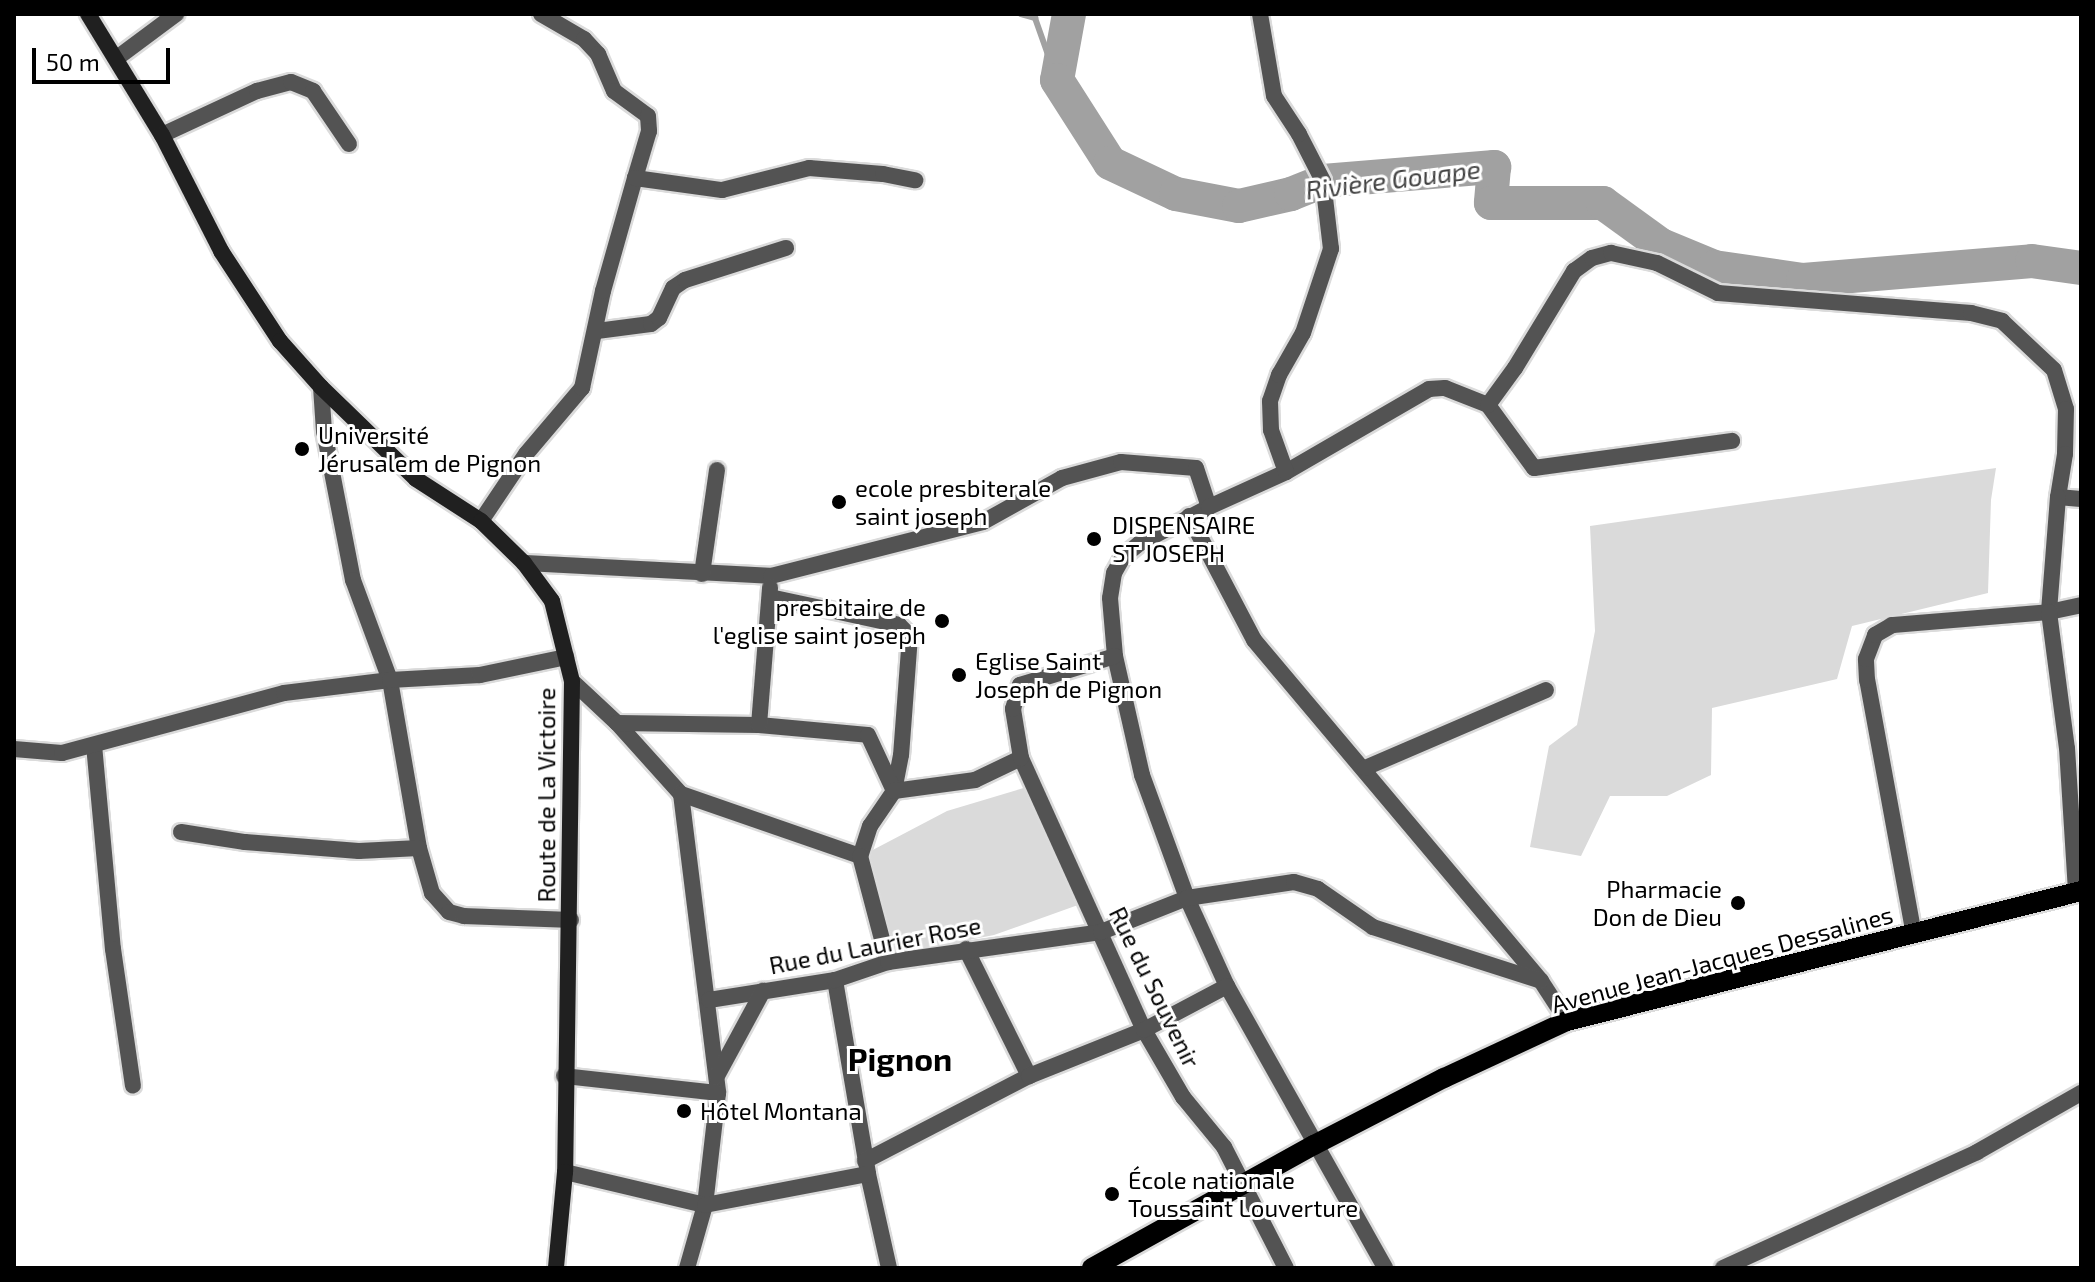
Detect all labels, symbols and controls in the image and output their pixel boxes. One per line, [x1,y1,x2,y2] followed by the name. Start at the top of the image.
[36,32,174,82] scale bar
[46,47,100,76] text: 50 m
[1304,153,1482,205] water label: Rivière Gouape
[318,421,541,477] place label: Université Jérusalem de Pignon
[293,440,311,458] marker: Université Jérusalem de Pignon
[855,474,1051,530] place label: ecole presbiterale saint joseph
[830,493,848,511] marker: ecole presbiterale saint joseph
[1112,511,1255,567] place label: DISPENSAIRE ST JOSEPH
[1083,528,1105,550] marker: DISPENSAIRE ST JOSEPH
[713,593,926,649] place label: presbitaire de l'eglise saint joseph
[933,612,951,630] marker: presbitaire de l'eglise saint joseph
[975,647,1162,703] place label: Eglise Saint Joseph de Pignon
[950,666,968,684] marker: Eglise Saint Joseph de Pignon
[532,687,560,903] street label: Route de La Victoire
[1593,875,1722,931] place label: Pharmacie Don de Dieu
[1729,894,1747,912] marker: Pharmacie Don de Dieu
[1548,899,1896,1019] street label: Avenue Jean-Jacques Dessalines
[1104,902,1206,1072] street label: Rue du Souvenir
[766,910,984,980] street label: Rue du Laurier Rose
[848,1039,952,1077] district label: Pignon
[700,1097,862,1125] place label: Hôtel Montana
[675,1102,693,1120] marker: Hôtel Montana
[1128,1166,1358,1222] place label: École nationale Toussaint Louverture
[1103,1185,1121,1203] marker: École nationale Toussaint Louverture

